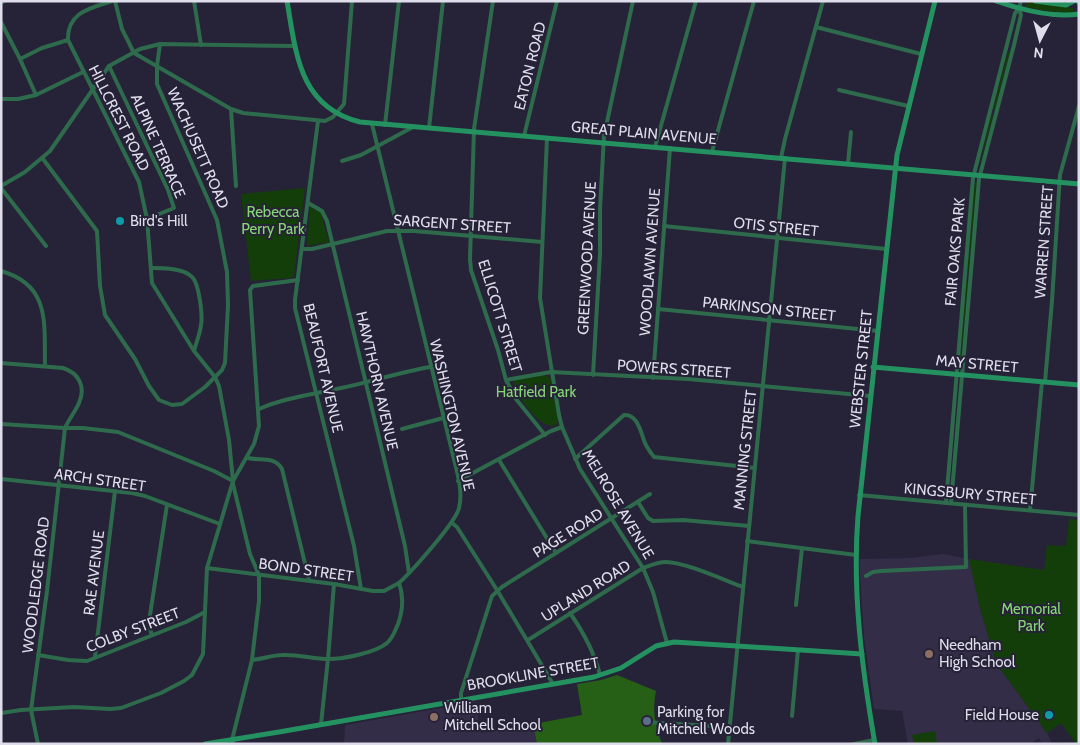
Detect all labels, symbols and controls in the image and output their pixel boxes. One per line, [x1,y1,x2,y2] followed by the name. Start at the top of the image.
[1015,15,1065,65] north arrow
[510,20,550,112] street label: EATON ROAD
[1033,43,1045,62] text: N
[85,62,153,174] street label: HILLCREST ROAD
[163,85,233,211] street label: WACHUSETT ROAD
[127,91,189,201] street label: ALPINE TERRACE
[570,118,718,148] street label: GREAT PLAIN AVENUE
[574,181,600,335] street label: GREENWOOD AVENUE
[1031,185,1057,299] street label: WARREN STREET
[636,187,664,337] street label: WOODLAWN AVENUE
[941,197,969,307] street label: FAIR OAKS PARK
[241,203,305,238] park label: Rebecca Perry Park
[393,211,511,237] street label: SARGENT STREET
[130,212,188,230] place label: Bird's Hill
[733,214,819,240] street label: OTIS STREET
[114,215,126,227] marker: Bird's Hill
[474,257,526,375] street label: ELLICOTT STREET
[702,293,836,325] street label: PARKINSON STREET
[299,302,347,434] street label: BEAUFORT AVENUE
[846,309,876,429] street label: WEBSTER STREET
[352,310,402,452] street label: HAWTHORN AVENUE
[426,337,478,493] street label: WASHINGTON AVENUE
[935,351,1019,377] street label: MAY STREET
[616,356,732,382] street label: POWERS STREET
[496,383,577,401] park label: Hatfield Park
[730,389,760,511] street label: MANNING STREET
[578,446,658,562] street label: MELROSE AVENUE
[53,465,147,495] street label: ARCH STREET
[903,479,1037,509] street label: KINGSBURY STREET
[530,504,607,562] street label: PAGE ROAD
[19,516,53,654] street label: WOODLEDGE ROAD
[80,529,108,617] street label: RAE AVENUE
[257,554,355,586] street label: BOND STREET
[538,556,634,626] street label: UPLAND ROAD
[1001,600,1061,635] park label: Memorial Park
[84,604,182,656] street label: COLBY STREET
[939,636,1016,671] place label: Needham High School
[923,648,935,660] marker: Needham High School
[466,654,600,694] street label: BROOKLINE STREET
[444,699,541,734] place label: William Mitchell School
[657,703,755,738] place label: Parking for Mitchell Woods
[965,706,1039,724] place label: Field House
[1043,709,1055,721] marker: Field House
[428,711,440,723] marker: William Mitchell School
[641,715,653,727] marker: Parking for Mitchell Woods

